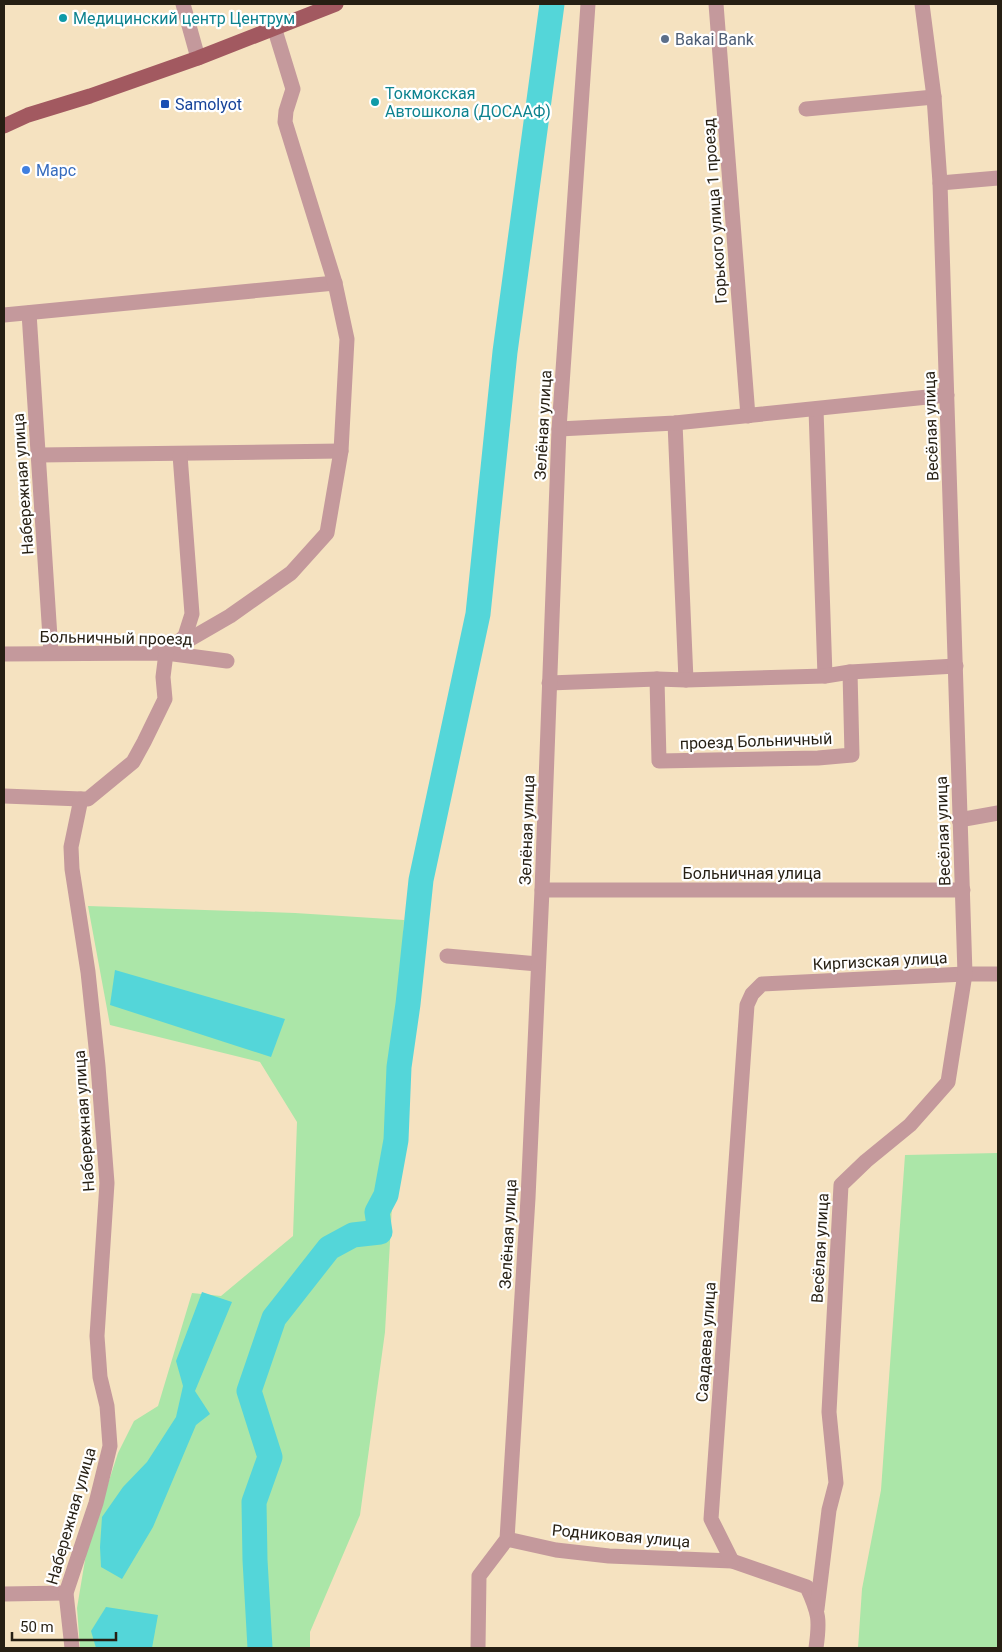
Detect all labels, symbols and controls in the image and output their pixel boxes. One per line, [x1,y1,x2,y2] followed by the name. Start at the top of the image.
[73,9,295,28] place label: Медицинский центр Центрум
[57,12,69,24] marker: Медицинский центр Центрум
[675,30,755,49] place label: Bakai Bank
[659,33,671,45] marker: Bakai Bank
[385,84,551,121] place label: Токмокская Автошкола (ДОСААФ)
[175,95,242,114] place label: Samolyot
[369,96,381,108] marker: Токмокская Автошкола (ДОСААФ)
[159,98,171,110] marker: Samolyot
[699,117,731,304] street label: Горького улица 1 проезд
[36,161,76,180] place label: Марс
[20,164,32,176] marker: Марс
[531,369,555,481] street label: Зелёная улица
[920,371,942,481] street label: Весёлая улица
[9,413,37,555] street label: Набережная улица
[40,627,193,649] street label: Больничный проезд
[679,729,833,753] street label: проезд Больничный
[516,775,538,885] street label: Зелёная улица
[932,776,954,886] street label: Весёлая улица
[683,864,821,883] street label: Больничная улица
[812,948,948,974] street label: Киргизская улица
[70,1050,98,1192] street label: Набережная улица
[496,1178,520,1290] street label: Зелёная улица
[808,1193,832,1303] street label: Весёлая улица
[692,1281,720,1403] street label: Саадаева улица
[42,1445,100,1587] street label: Набережная улица
[551,1520,691,1552] street label: Родниковая улица
[12,1610,116,1642] scale bar
[20,1618,54,1636] text: 50 m

